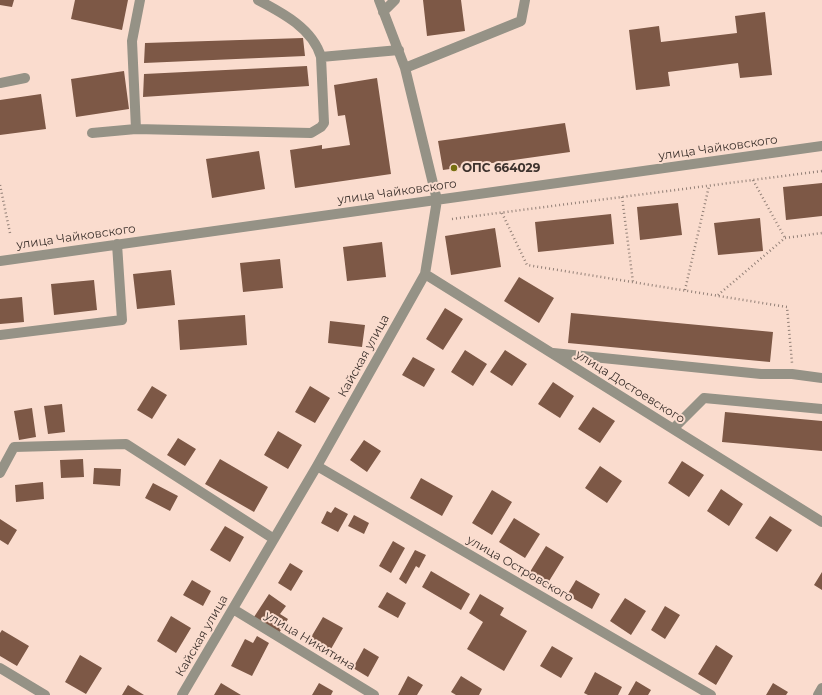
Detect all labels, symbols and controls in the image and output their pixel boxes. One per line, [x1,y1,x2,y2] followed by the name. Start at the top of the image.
[657,132,779,164] street label: улица Чайковского
[462,161,540,175] place label: ОПС 664029
[449,163,459,173] marker: ОПС 664029
[336,176,458,208] street label: улица Чайковского
[15,221,137,253] street label: улица Чайковского
[335,312,393,400] street label: Кайская улица
[573,347,687,427] street label: улица Достоевского
[464,533,576,605] street label: улица Островского
[173,593,231,679] street label: Кайская улица
[262,608,358,674] street label: улица Никитина

